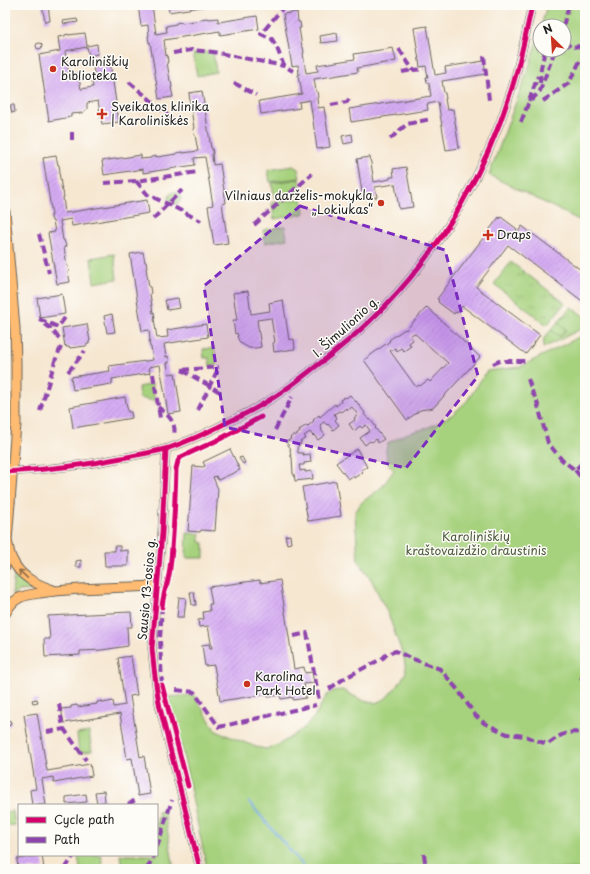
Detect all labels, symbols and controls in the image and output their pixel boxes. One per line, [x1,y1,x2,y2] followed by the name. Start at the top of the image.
[532,18,572,58] north arrow
[540,19,555,38] text: N
[61,52,129,84] place label: Karoliniškių biblioteka
[48,64,58,74] marker: Karoliniškių biblioteka
[111,97,210,129] place label: Sveikatos klinika | Karoliniškės
[96,108,108,120] marker: Sveikatos klinika | Karoliniškės
[225,186,374,218] place label: Vilniaus darželis-mokykla „Lokiukas“
[376,198,386,208] marker: Vilniaus darželis-mokykla „Lokiukas“
[497,225,532,243] place label: Draps
[482,229,494,241] marker: Draps
[308,292,382,361] street label: I. Šimulionio g.
[405,527,547,559] park label: Karoliniškių kraštovaizdžio draustinis
[133,537,159,641] street label: Sausio 13-osios g.
[18,570,28,579] one-way arrow
[255,667,315,699] place label: Karolina Park Hotel
[242,679,252,689] marker: Karolina Park Hotel
[18,804,158,856] legend
[54,810,115,828] text: Cycle path
[54,830,80,848] text: Path

